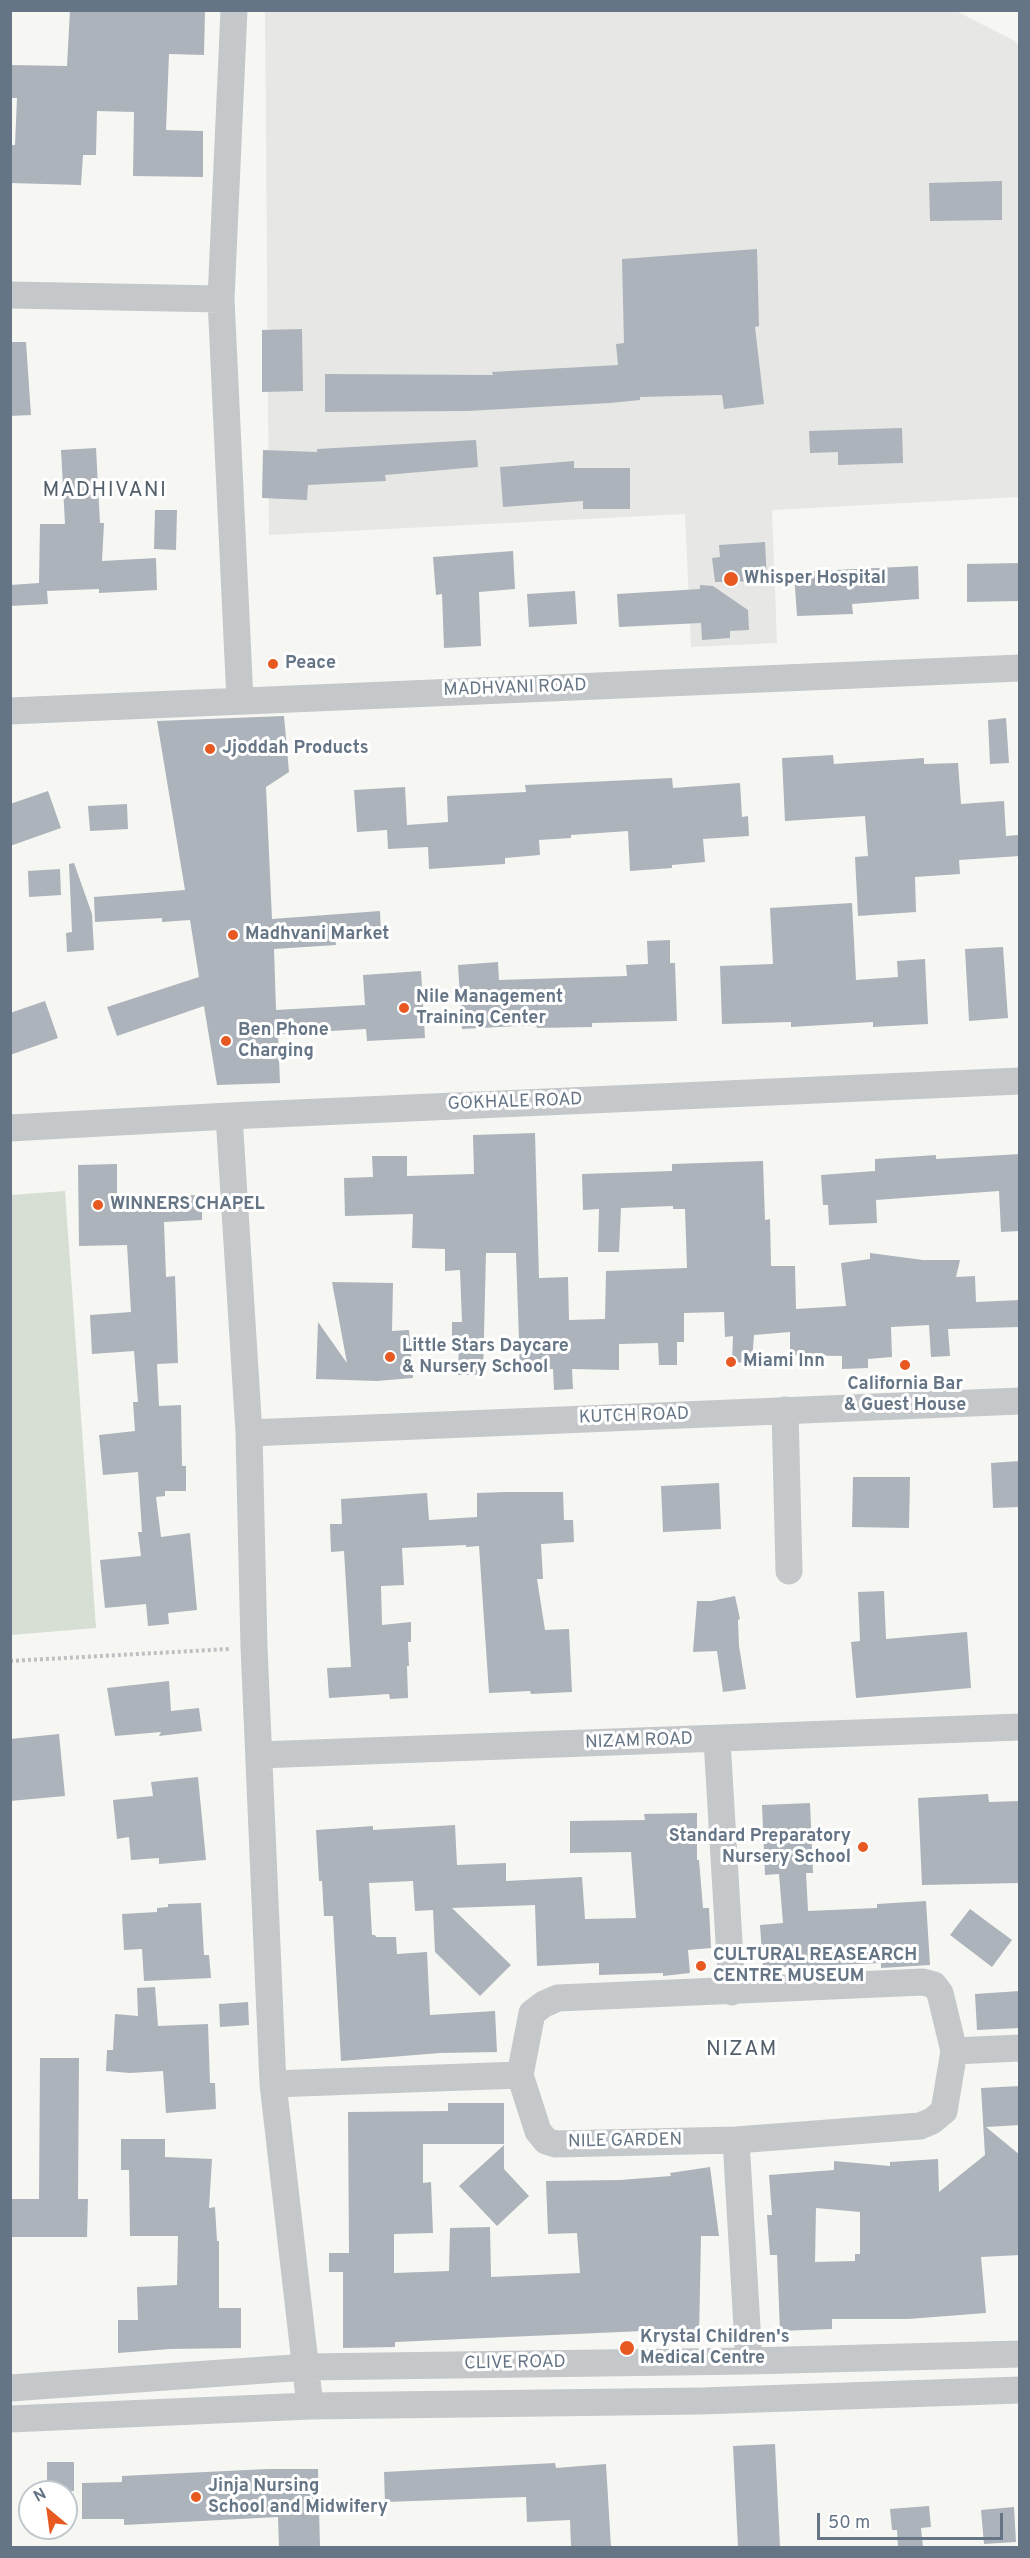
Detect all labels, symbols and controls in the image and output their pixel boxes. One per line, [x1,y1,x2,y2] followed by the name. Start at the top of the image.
[43,479,167,505] district label: MADHIVANI
[744,568,886,590] place label: Whisper Hospital
[722,570,740,588] marker: Whisper Hospital
[285,653,336,675] place label: Peace
[266,657,280,671] marker: Peace
[443,676,587,702] street label: MADHVANI ROAD
[222,738,369,760] place label: Jjoddah Products
[203,742,217,756] marker: Jjoddah Products
[245,924,389,946] place label: Madhvani Market
[226,928,240,942] marker: Madhvani Market
[416,987,563,1030] place label: Nile Management Training Center
[397,1001,411,1015] marker: Nile Management Training Center
[238,1020,329,1062] place label: Ben Phone Charging
[219,1034,233,1048] marker: Ben Phone Charging
[447,1090,583,1116] street label: GOKHALE ROAD
[110,1194,265,1216] place label: WINNERS CHAPEL
[91,1198,105,1212] marker: WINNERS CHAPEL
[402,1336,569,1378] place label: Little Stars Daycare & Nursery School
[383,1350,397,1364] marker: Little Stars Daycare & Nursery School
[743,1351,825,1373] place label: Miami Inn
[724,1355,738,1369] marker: Miami Inn
[898,1358,912,1372] marker: California Bar & Guest House
[844,1374,966,1416] place label: California Bar & Guest House
[578,1404,690,1430] street label: KUTCH ROAD
[585,1729,693,1755] street label: NIZAM ROAD
[669,1826,851,1868] place label: Standard Preparatory Nursery School
[856,1840,870,1854] marker: Standard Preparatory Nursery School
[713,1945,917,1988] place label: CULTURAL REASEARCH CENTRE MUSEUM
[694,1959,708,1973] marker: CULTURAL REASEARCH CENTRE MUSEUM
[706,2038,778,2064] district label: NIZAM
[568,2130,682,2154] street label: NILE GARDEN
[640,2327,790,2370] place label: Krystal Children's Medical Centre
[618,2339,636,2357] marker: Krystal Children's Medical Centre
[464,2352,566,2376] street label: CLIVE ROAD
[208,2476,388,2518] place label: Jinja Nursing School and Midwifery
[18,2480,78,2540] north arrow
[30,2484,50,2508] text: N
[189,2490,203,2504] marker: Jinja Nursing School and Midwifery
[820,2501,1006,2539] scale bar
[828,2512,870,2535] text: 50 m

